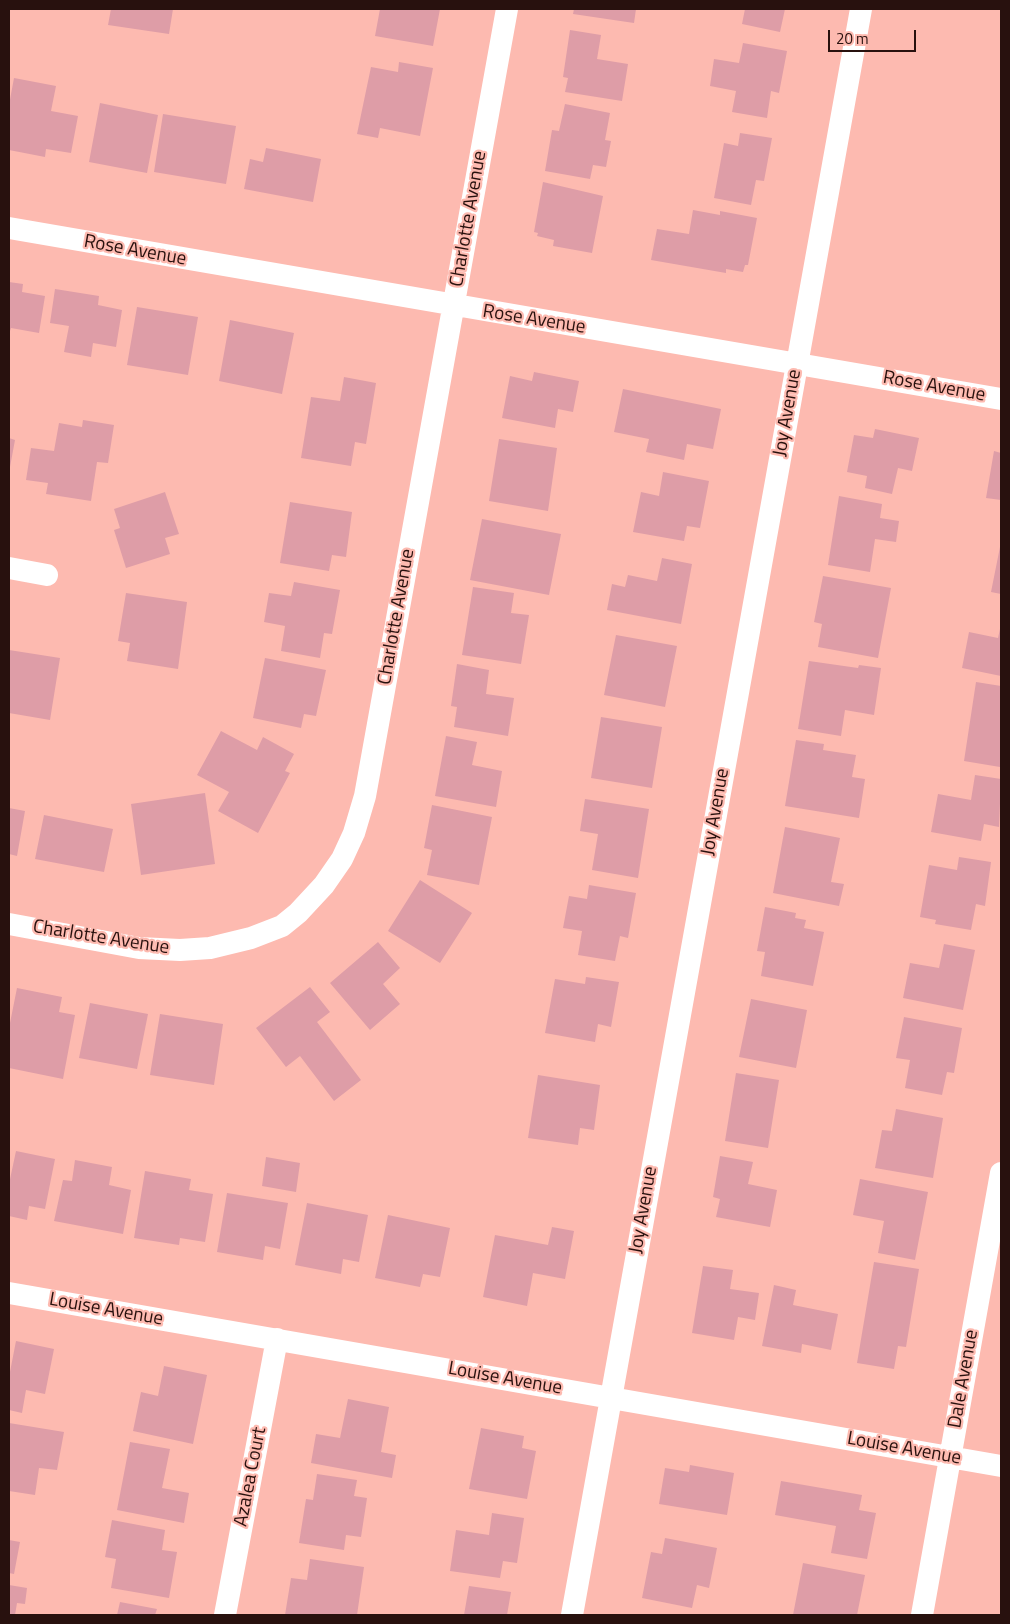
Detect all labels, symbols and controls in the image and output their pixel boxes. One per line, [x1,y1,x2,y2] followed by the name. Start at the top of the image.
[830,20,918,52] scale bar
[836,27,869,50] text: 20 m
[446,149,492,289] street label: Charlotte Avenue
[82,231,188,271] street label: Rose Avenue
[481,301,587,339] street label: Rose Avenue
[881,367,987,407] street label: Rose Avenue
[769,368,807,458] street label: Joy Avenue
[374,547,420,687] street label: Charlotte Avenue
[697,767,735,857] street label: Joy Avenue
[31,916,171,960] street label: Charlotte Avenue
[625,1165,663,1255] street label: Joy Avenue
[47,1289,165,1331] street label: Louise Avenue
[944,1328,984,1430] street label: Dale Avenue
[446,1358,564,1400] street label: Louise Avenue
[230,1425,272,1529] street label: Azalea Court
[845,1428,963,1470] street label: Louise Avenue

